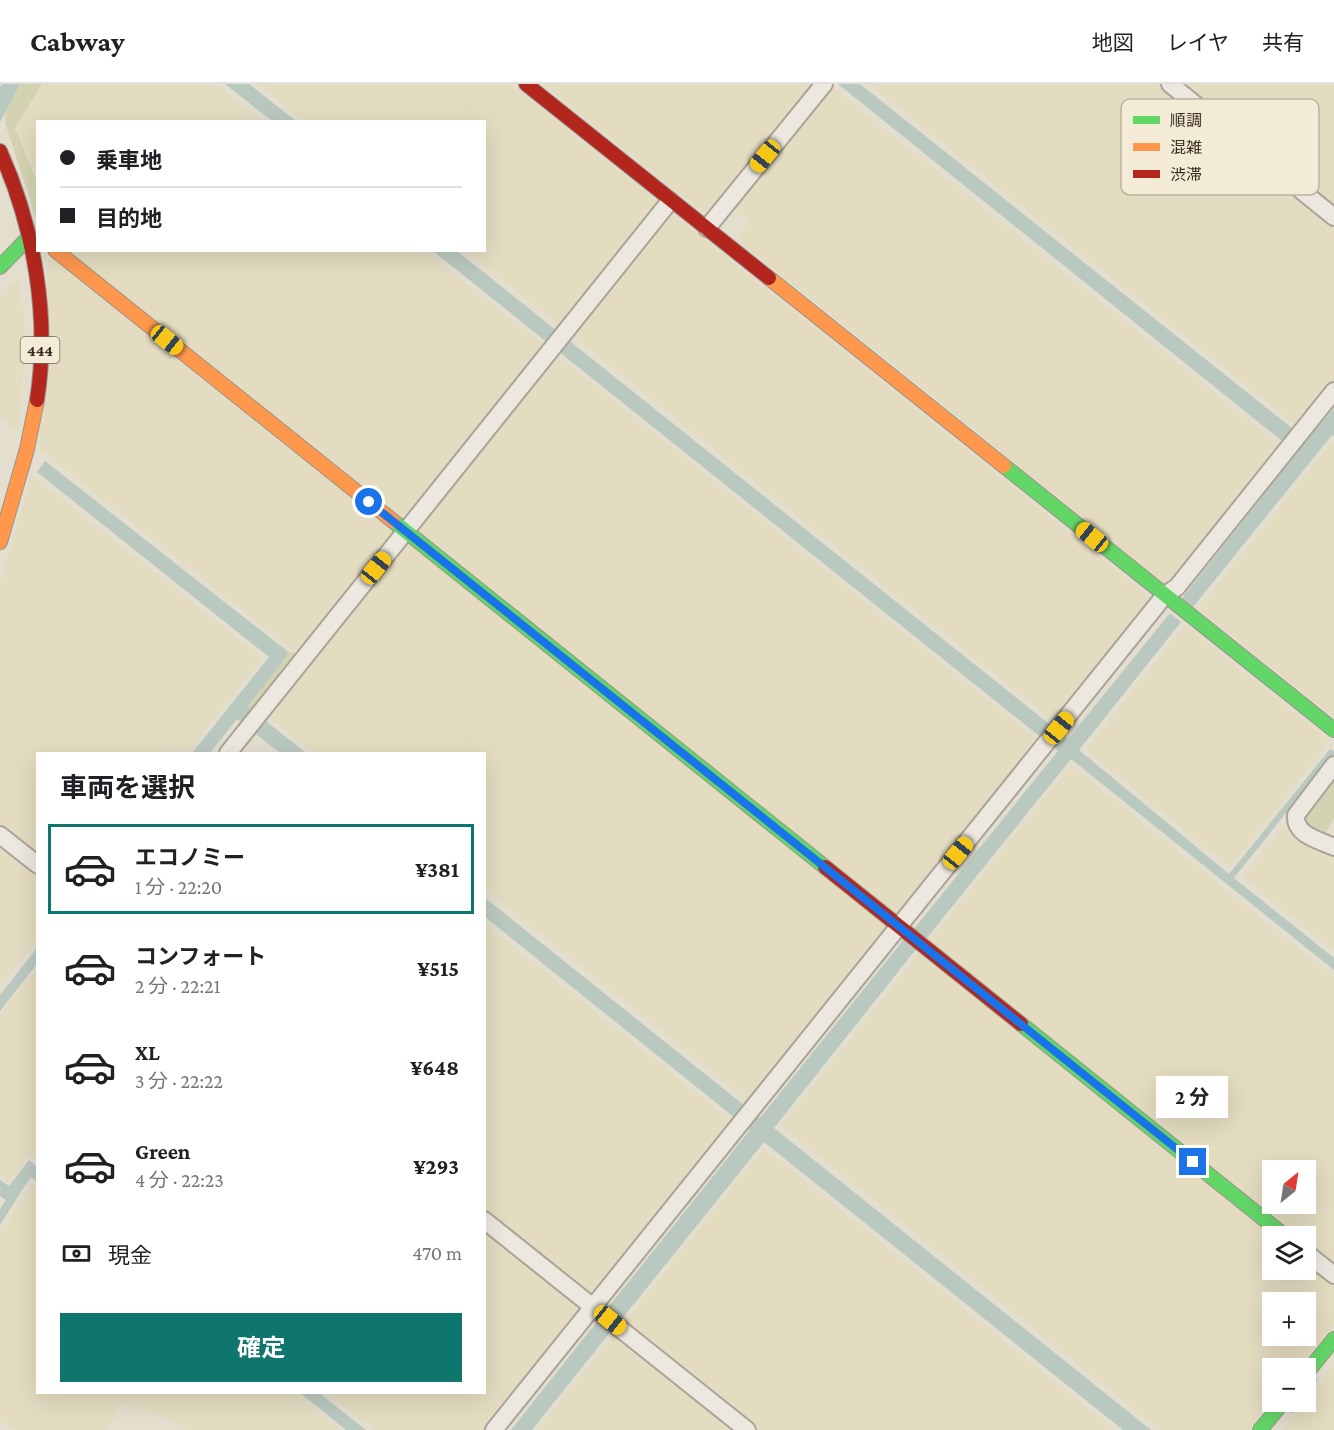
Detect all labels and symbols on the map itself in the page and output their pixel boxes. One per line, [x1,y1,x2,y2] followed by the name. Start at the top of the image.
[1121,99,1319,195] legend
[1170,112,1202,129] text: 順調
[747,136,783,176] car
[1170,139,1202,156] text: 混雑
[1170,166,1202,183] text: 渋滞
[147,322,187,358] car
[20,337,60,363] road number: 444
[355,488,382,515] route start
[1072,519,1112,555] car
[358,548,394,588] car
[1041,708,1077,748] car
[940,833,976,873] car
[1157,1075,1229,1117] callout: 2 分
[1179,1148,1206,1175] route end
[1262,1160,1316,1214] north arrow
[590,1302,630,1338] car

